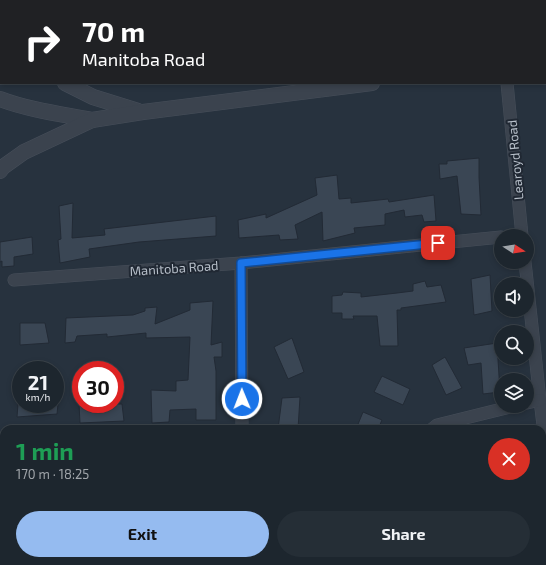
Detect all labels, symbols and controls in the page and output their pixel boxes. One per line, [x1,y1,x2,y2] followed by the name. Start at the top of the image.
[82,14,145,48] text: 70 m
[16,16,68,68] icon: right
[82,48,205,70] text: Manitoba Road
[504,119,526,201] street label: Learoyd Road
[421,226,455,260] pin
[494,229,534,269] north arrow
[494,229,534,413] map controls
[427,232,449,254] icon: arrive
[129,257,219,279] street label: Manitoba Road
[494,277,534,317] button: sound
[494,325,534,365] button: search
[72,361,124,413] speed limit sign: 30
[28,370,48,394] text: 21
[494,373,534,413] button: layers
[221,378,263,420] position arrow
[26,391,50,403] text: km/h
[16,436,74,465] text: 1 min
[488,438,530,480] button: close
[16,466,89,482] text: 170 m · 18:25
[16,511,269,557] button: Exit
[277,511,530,557] button: Share

